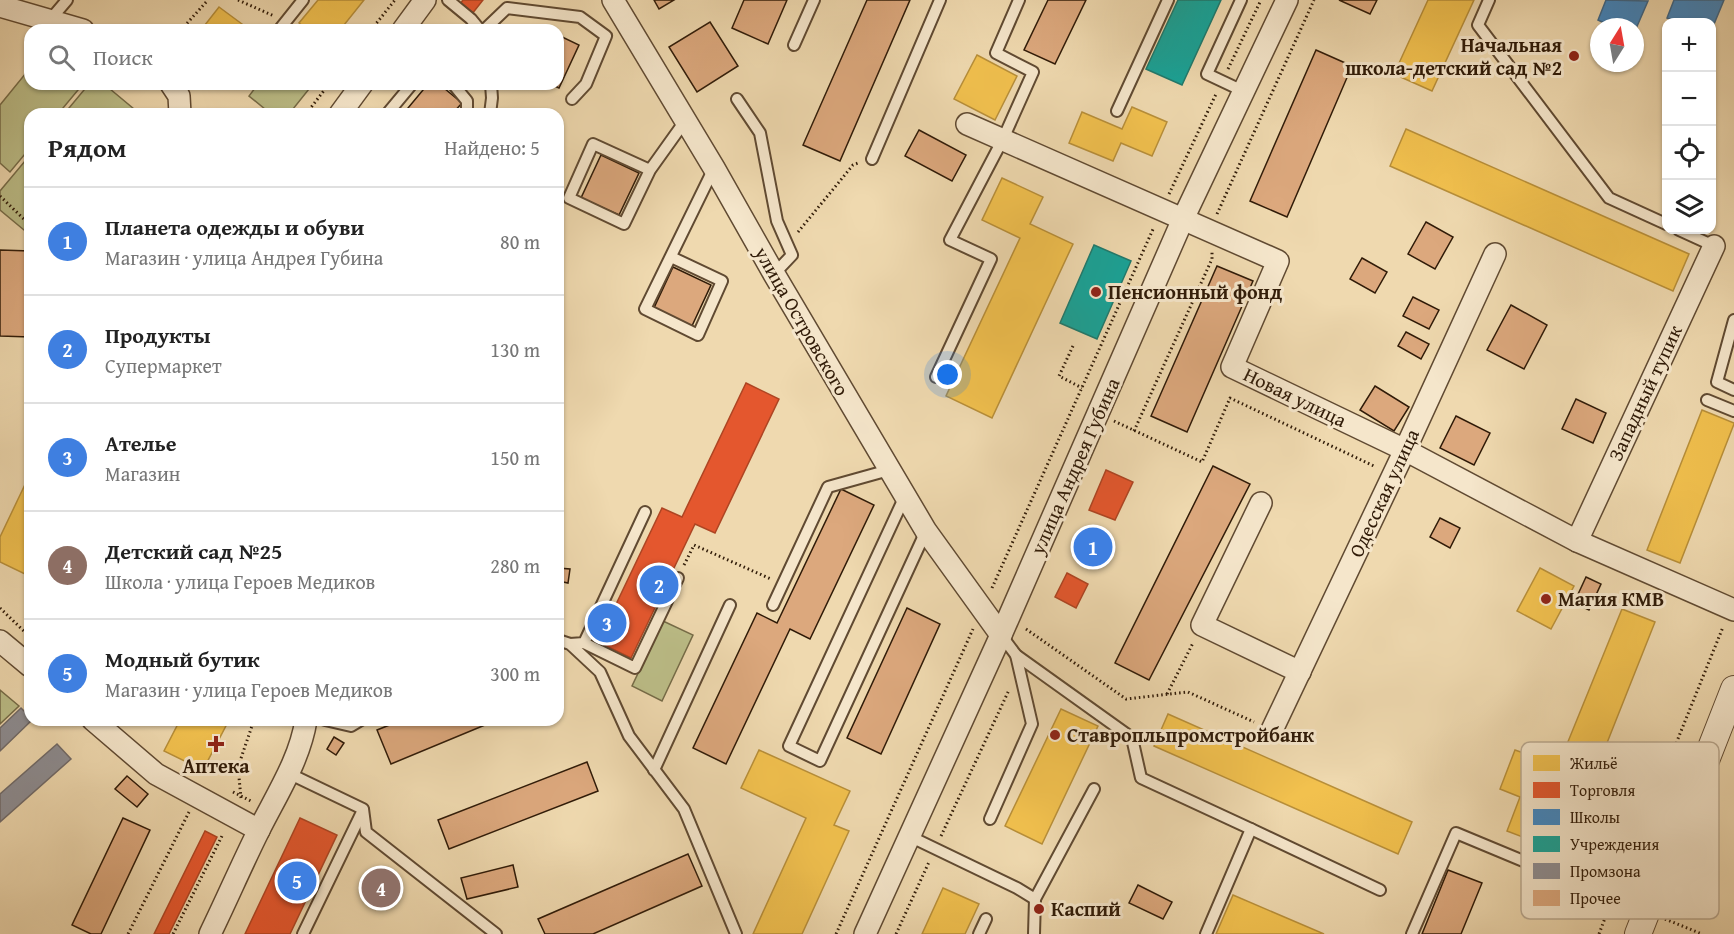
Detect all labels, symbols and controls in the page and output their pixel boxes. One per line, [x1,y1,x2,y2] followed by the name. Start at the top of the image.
[1590,18,1644,72] north arrow
[1662,18,1716,234] map controls
[1662,18,1716,72] button: +
[24,24,564,90] search box
[1345,30,1562,82] place label: Начальная школа-детский сад №2
[45,41,78,74] icon: search
[93,41,153,73] text: Поиск
[1567,49,1581,63] marker: Начальная школа-детский сад №2
[1662,72,1716,126] button: −
[1662,126,1716,180] button: locate
[48,128,126,167] text: Рядом
[444,133,540,162] text: Найдено: 5
[1662,180,1716,234] button: layers
[105,211,364,243] text: Планета одежды и обуви
[62,227,73,256] text: 1
[500,227,540,256] text: 80 m
[747,240,857,401] street label: улица Островского
[105,243,383,272] text: Магазин · улица Андрея Губина
[1108,277,1282,306] place label: Пенсионный фонд
[1089,285,1103,299] marker: Пенсионный фонд
[105,319,211,351] text: Продукты
[1600,320,1689,466] street label: Западный тупик
[62,335,73,364] text: 2
[490,335,540,364] text: 130 m
[105,351,222,380] text: Супермаркет
[1239,359,1352,434] street label: Новая улица
[933,360,962,389] your location
[1022,372,1127,560] street label: улица Андрея Губина
[1341,423,1426,562] street label: Одесская улица
[105,427,177,459] text: Ателье
[62,443,73,472] text: 3
[490,443,540,472] text: 150 m
[105,459,180,488] text: Магазин
[1074,524,1112,570] pin: 1
[105,535,282,567] text: Детский сад №25
[62,551,73,580] text: 4
[490,551,540,580] text: 280 m
[640,562,678,608] pin: 2
[105,567,375,596] text: Школа · улица Героев Медиков
[1558,584,1664,613] place label: Магия КМВ
[1539,592,1553,606] marker: Магия КМВ
[588,600,626,646] pin: 3
[105,643,260,675] text: Модный бутик
[62,659,73,688] text: 5
[490,659,540,688] text: 300 m
[105,675,393,704] text: Магазин · улица Героев Медиков
[1067,720,1314,749] place label: Ставропльпромстройбанк
[1048,728,1062,742] marker: Ставропльпромстройбанк
[209,737,223,751] marker: Аптека
[1521,742,1719,919] legend
[183,751,250,780] place label: Аптека
[1569,751,1618,775] text: Жильё
[1570,778,1635,802] text: Торговля
[1570,805,1620,829] text: Школы
[1570,832,1659,856] text: Учреждения
[278,858,316,904] pin: 5
[1570,859,1641,883] text: Промзона
[362,866,400,910] pin: 4
[1570,886,1621,910] text: Прочее
[1051,894,1121,923] place label: Каспий
[1032,902,1046,916] marker: Каспий

